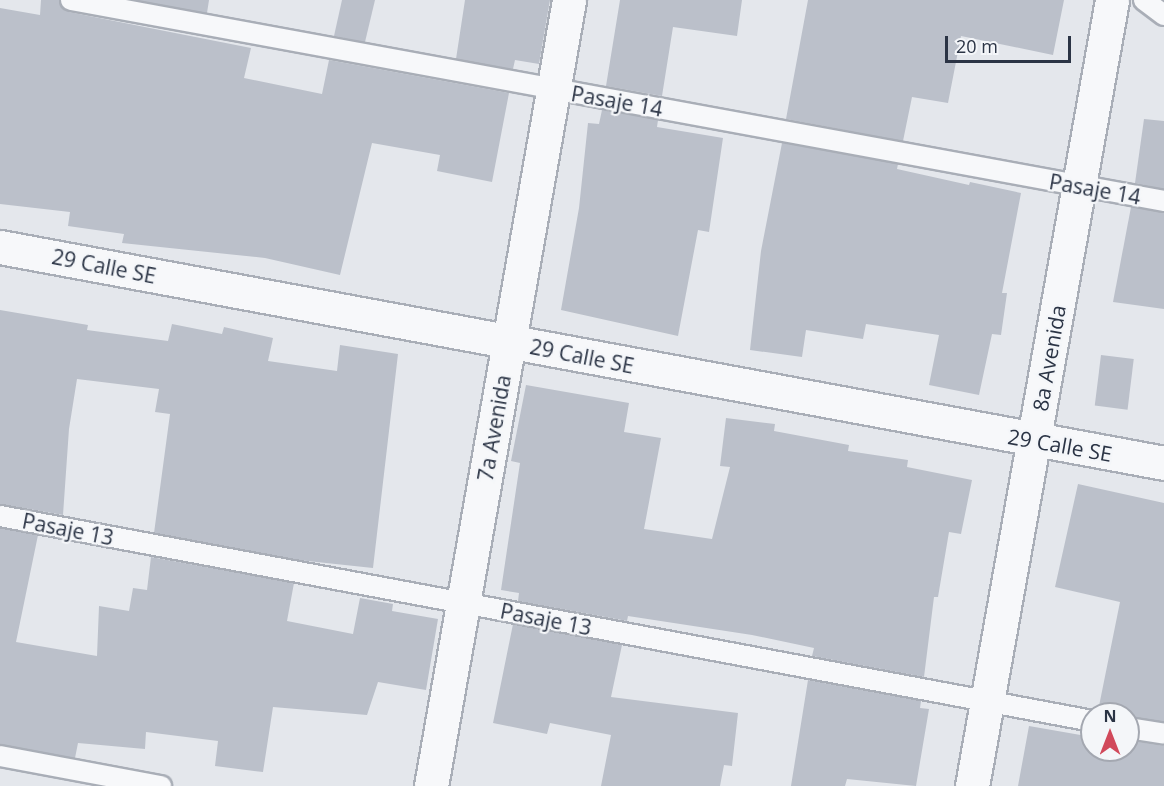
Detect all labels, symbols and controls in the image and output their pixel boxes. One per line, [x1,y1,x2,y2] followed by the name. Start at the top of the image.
[948,24,1074,62] scale bar
[956,34,998,58] text: 20 m
[569,81,665,121] street label: Pasaje 14
[1047,169,1143,209] street label: Pasaje 14
[50,244,158,288] street label: 29 Calle SE
[1027,303,1071,413] street label: 8a Avenida
[528,334,636,378] street label: 29 Calle SE
[472,373,516,483] street label: 7a Avenida
[1006,423,1114,467] street label: 29 Calle SE
[20,508,116,550] street label: Pasaje 13
[498,598,594,640] street label: Pasaje 13
[1080,702,1140,762] north arrow
[1103,705,1117,727] text: N

